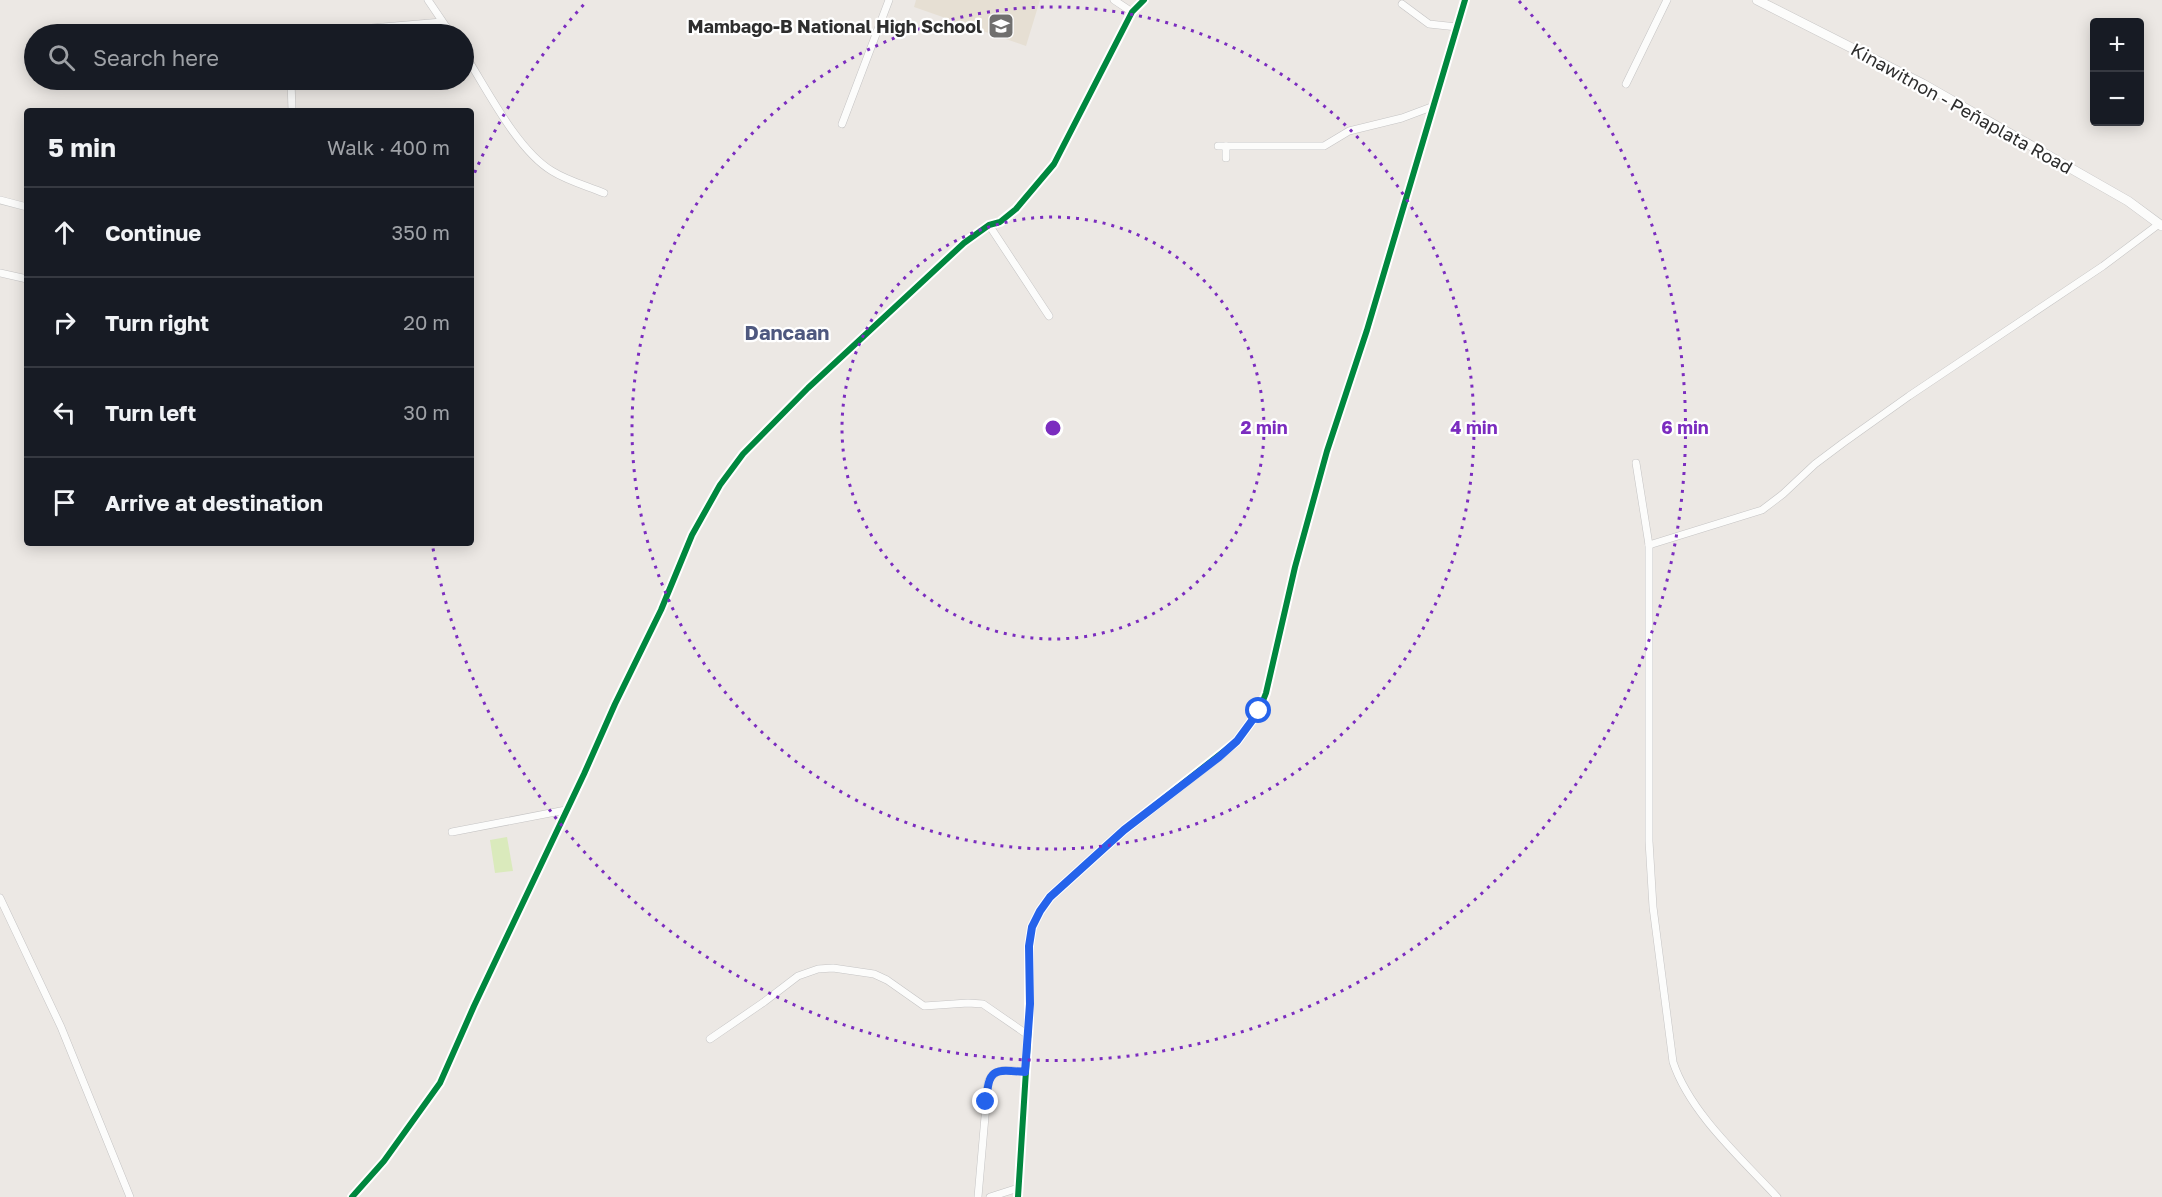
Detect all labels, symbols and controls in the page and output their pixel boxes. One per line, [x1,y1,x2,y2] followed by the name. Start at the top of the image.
[986,11,1016,41] school or university icon: Mambago-B National High School
[687,15,982,37] place label: Mambago-B National High School
[2090,18,2144,126] map controls
[2090,18,2144,72] button: +
[24,24,474,90] search box
[1847,38,2077,178] street label: Kinawitnon - Peñaplata Road
[45,41,78,74] icon: search
[93,44,219,71] text: Search here
[2090,72,2144,126] button: −
[48,132,116,163] text: 5 min
[327,135,450,159] text: Walk · 400 m
[48,216,81,249] icon: ahead
[105,219,201,246] text: Continue
[392,220,450,244] text: 350 m
[48,306,81,339] icon: right
[105,309,209,336] text: Turn right
[403,310,450,334] text: 20 m
[745,320,829,344] district label: Dancaan
[48,396,81,429] icon: left
[105,399,196,426] text: Turn left
[403,400,450,424] text: 30 m
[1240,416,1288,438] text: 2 min
[1450,416,1498,438] text: 4 min
[1661,416,1709,438] text: 6 min
[1043,418,1063,438] centre of rings
[48,486,81,519] icon: arrive
[105,489,323,516] text: Arrive at destination
[1245,697,1271,723] route start
[972,1088,998,1114] route end

